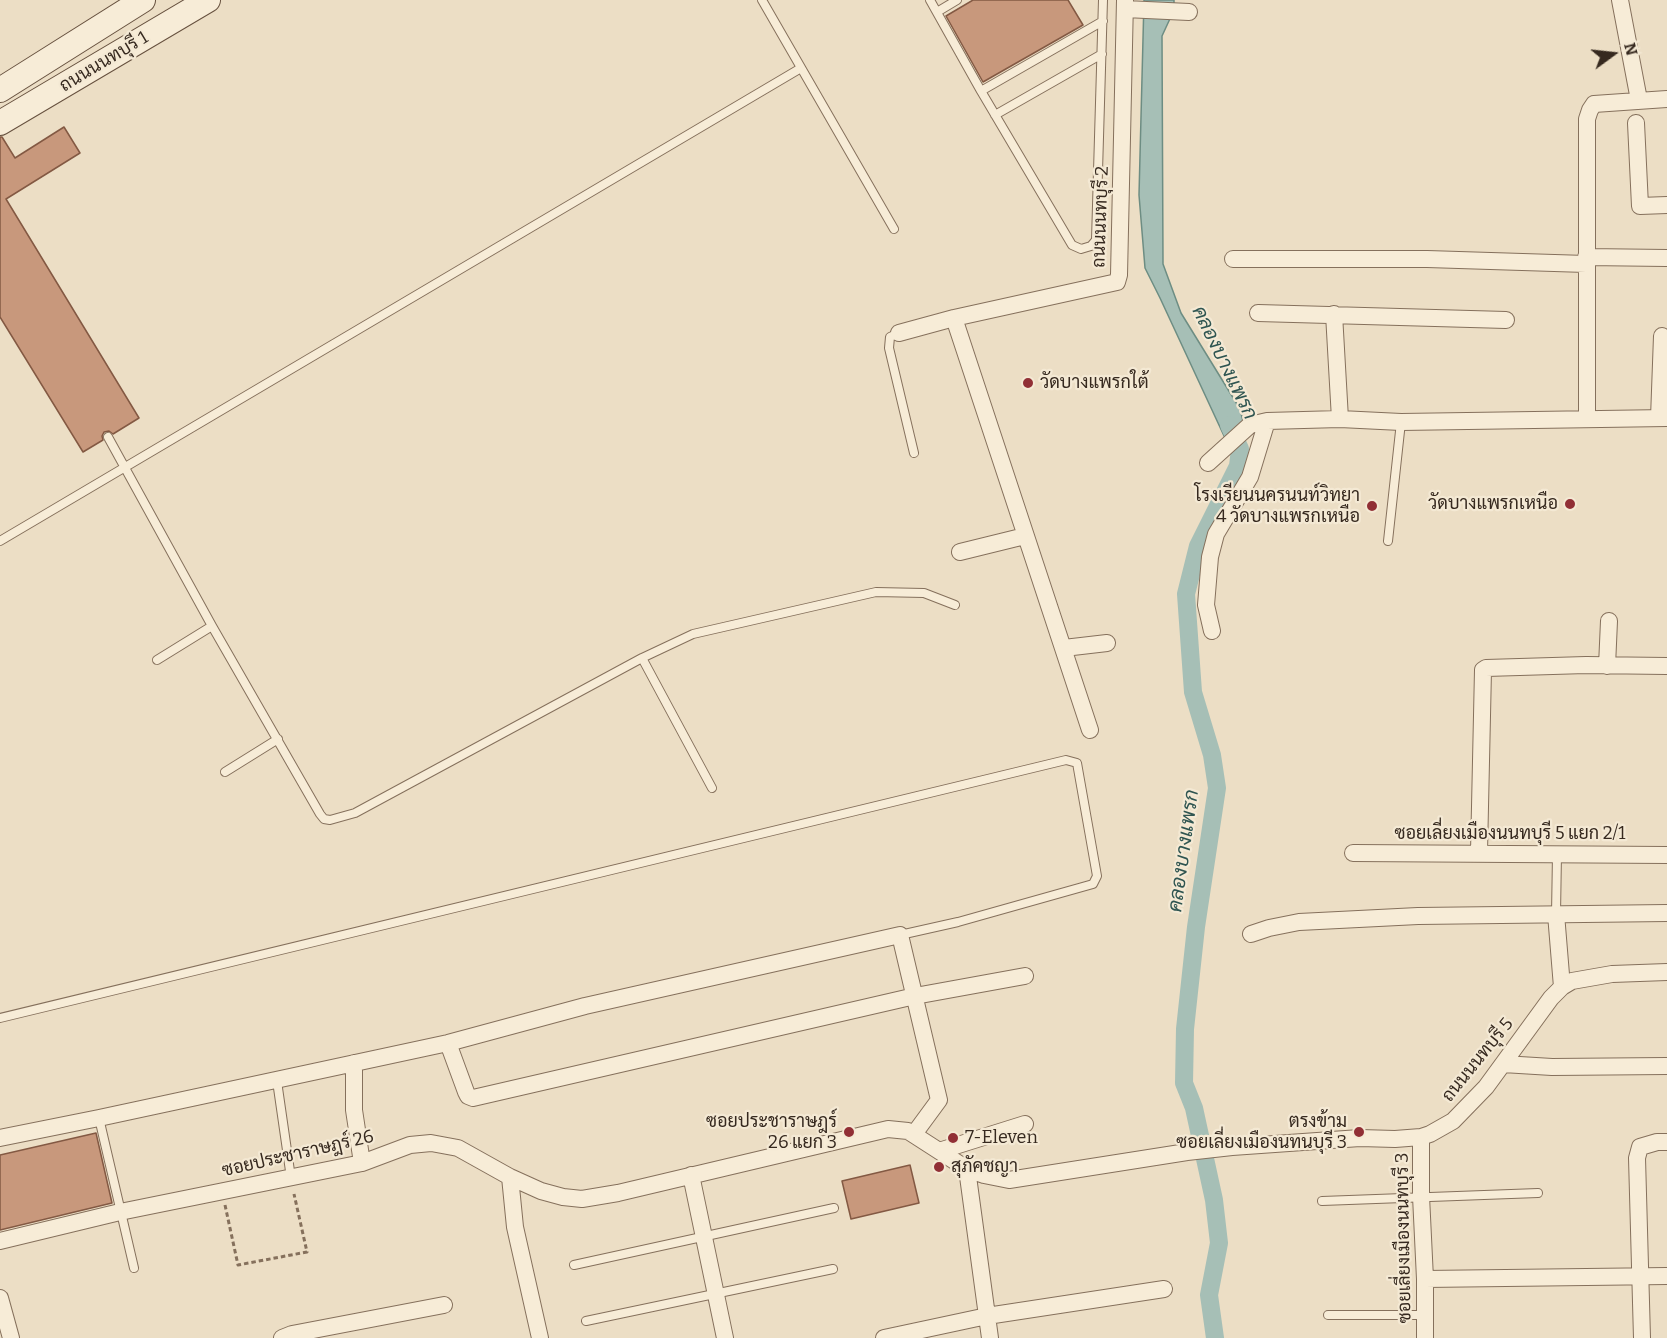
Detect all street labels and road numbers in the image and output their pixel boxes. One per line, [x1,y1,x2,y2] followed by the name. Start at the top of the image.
[56,27,152,97] street label: ถนนนนทบุรี 1
[1088,166,1114,268] street label: ถนนนนทบุรี 2
[1394,823,1626,845] street label: ซอยเลี่ยงเมืองนนทบุรี 5 แยก 2/1
[1438,1014,1518,1106] street label: ถนนนนทบุรี 5
[220,1126,376,1182] street label: ซอยประชาราษฎร์ 26
[1392,1152,1416,1324] street label: ซอยเลี่ยงเมืองนนทบุรี 3

